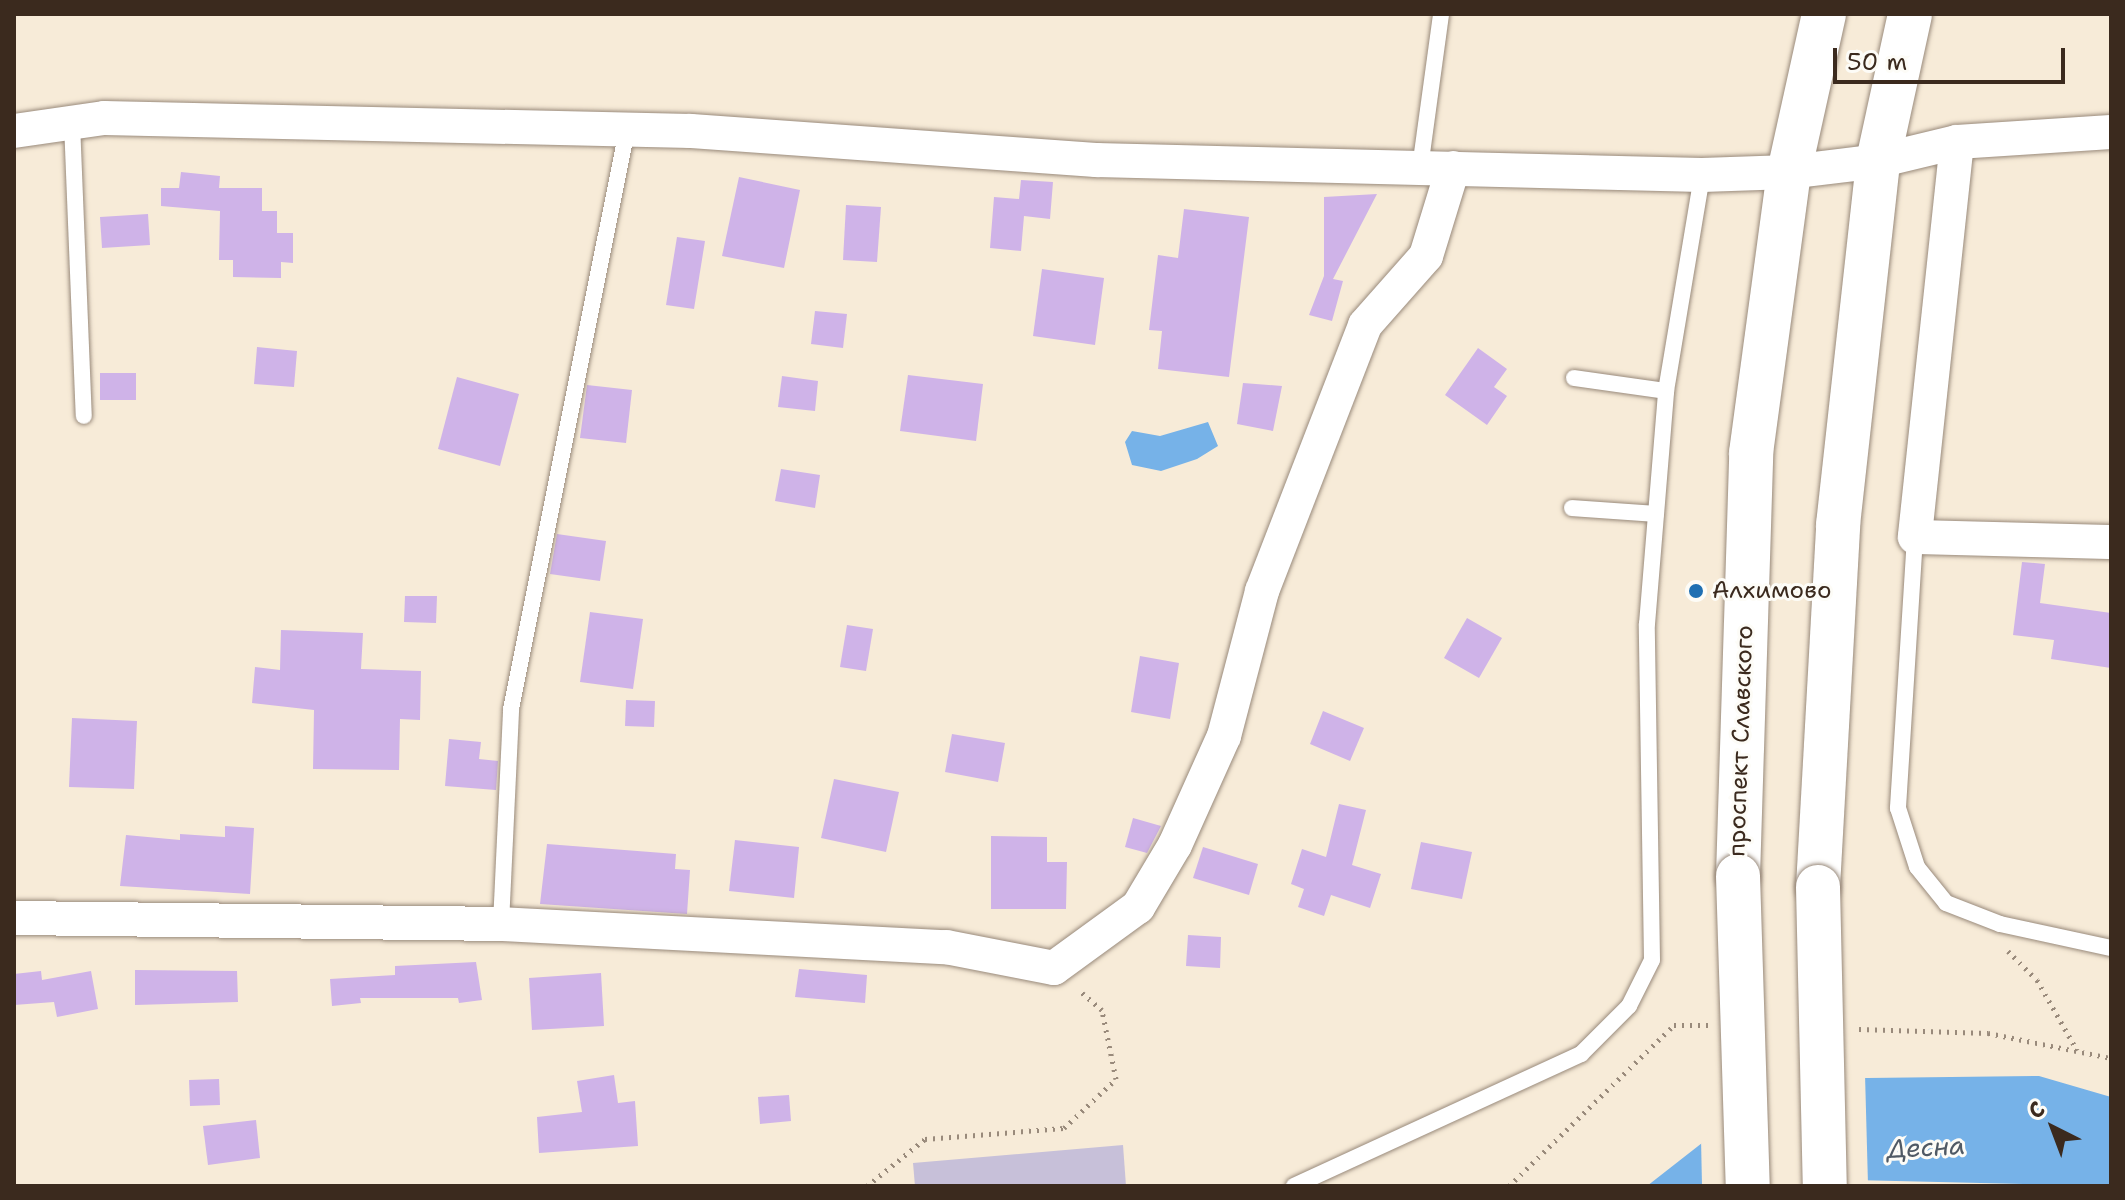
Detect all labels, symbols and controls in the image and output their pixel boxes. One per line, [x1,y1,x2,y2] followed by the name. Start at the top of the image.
[1837,32,2069,82] scale bar
[1847,46,1907,78] text: 50 m
[1712,577,1832,605] place label: Алхимово
[1687,582,1705,600] marker: Алхимово
[1723,625,1759,857] street label: проспект Славского
[2013,1088,2093,1168] north arrow
[2022,1095,2051,1125] text: С
[1886,1129,1966,1165] water label: Десна

